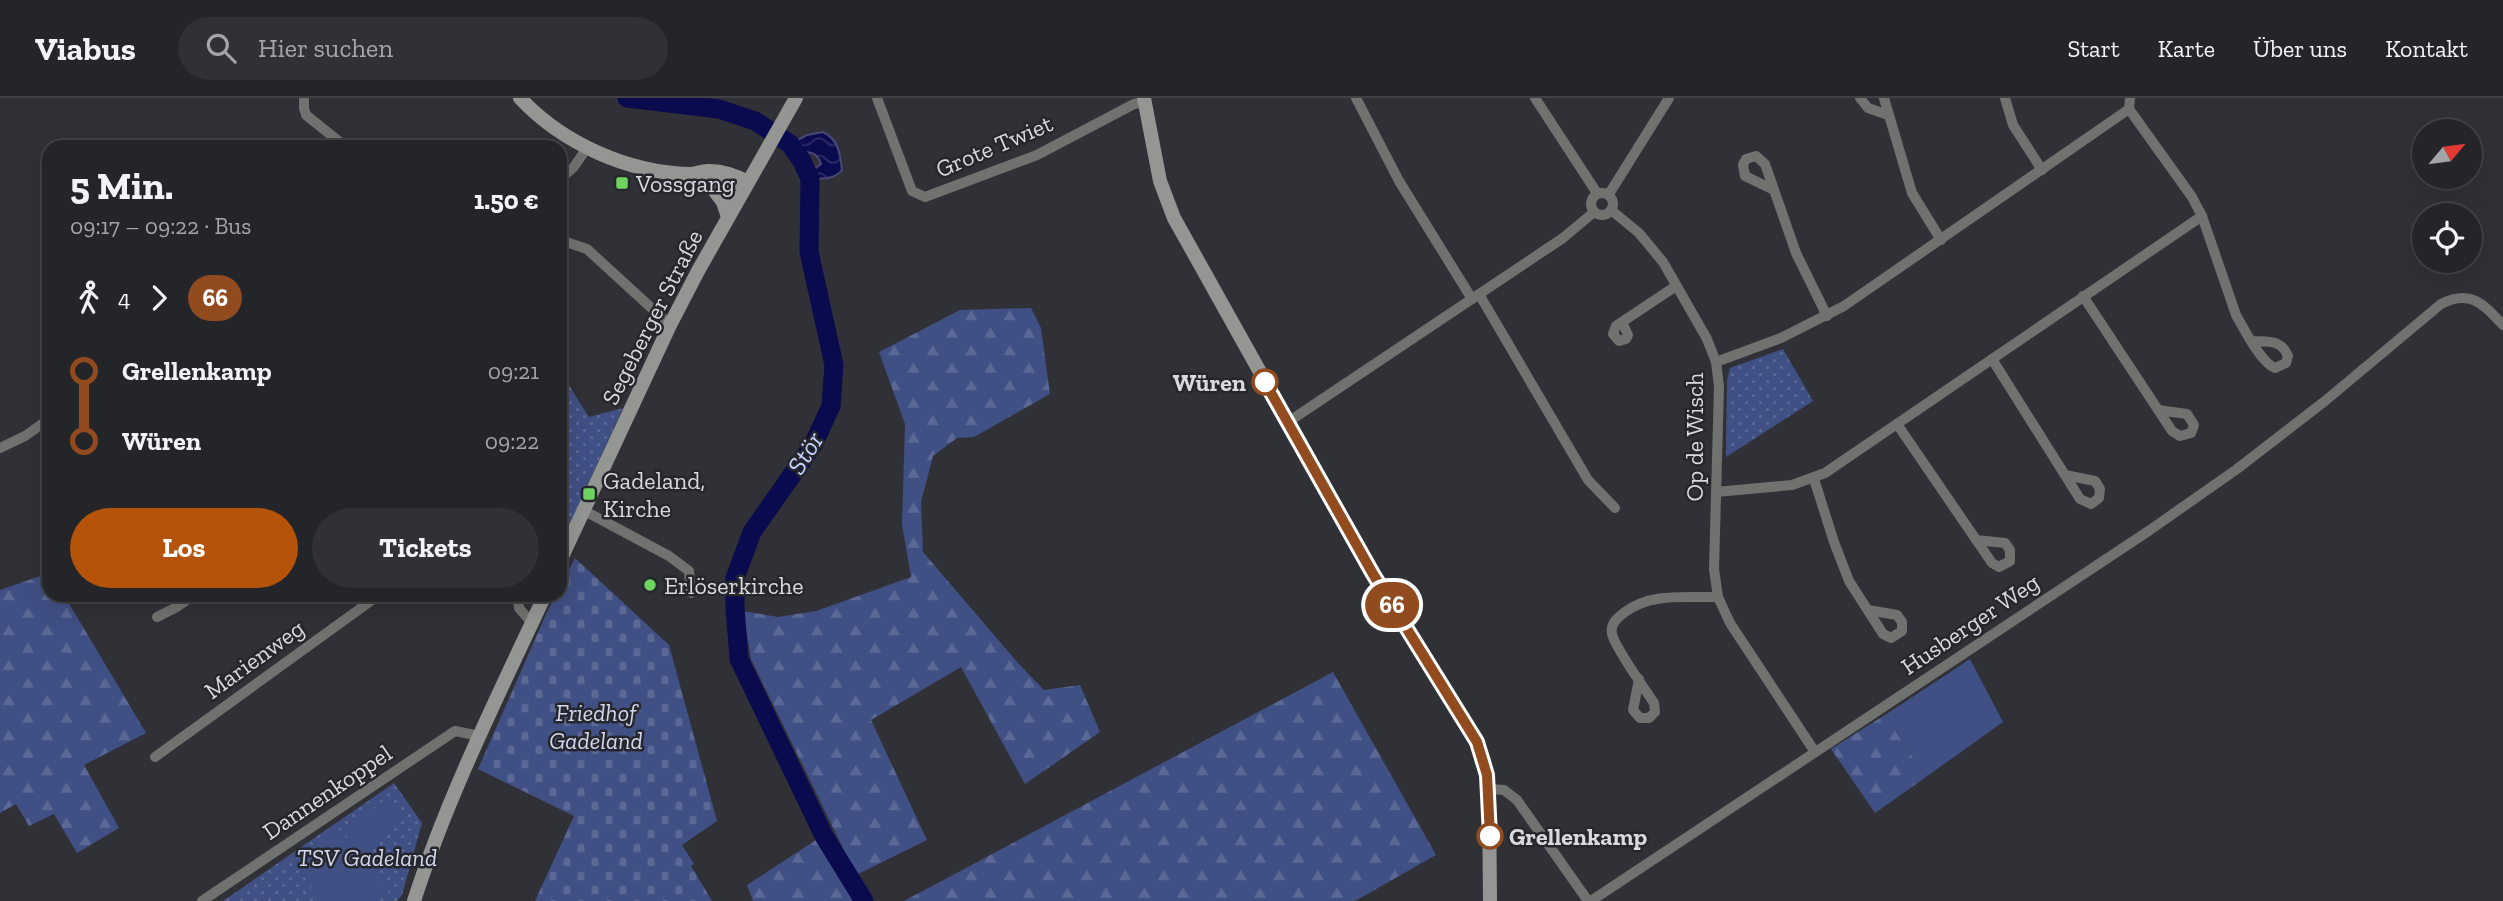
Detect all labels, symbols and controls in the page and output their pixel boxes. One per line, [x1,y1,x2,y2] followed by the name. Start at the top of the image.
[178,17,668,80] search box
[35,29,136,68] text: Viabus
[202,29,240,67] icon: search
[258,32,393,64] text: Hier suchen
[2067,34,2120,63] text: Start
[2158,34,2215,63] text: Karte
[2253,34,2347,63] text: Über uns
[2385,34,2468,63] text: Kontakt
[931,108,1057,184] street label: Grote Twiet
[2412,119,2482,189] north arrow
[2412,119,2482,273] map controls
[70,163,173,209] text: 5 Min.
[635,169,735,198] place label: Vossgang
[614,175,630,191] marker: Vossgang
[474,184,539,216] text: 1.50 €
[2412,203,2482,273] button: locate
[70,212,251,240] text: 09:17 – 09:22 · Bus
[595,225,709,409] street label: Segeberger Straße
[70,279,108,317] icon: walk
[140,279,178,317] icon: forward
[202,283,228,312] text: 66
[118,284,130,312] text: 4
[122,355,272,387] text: Grellenkamp
[488,357,539,385] text: 09:21
[1173,368,1246,397] place label: Würen
[1252,369,1278,395] marker: Würen
[1680,372,1709,502] street label: Op de Wisch
[122,425,201,457] text: Würen
[780,426,830,480] water label: Stör
[485,427,539,455] text: 09:22
[603,466,705,523] place label: Gadeland, Kirche
[581,486,597,502] marker: Gadeland, Kirche
[70,508,298,588] button: Los
[312,508,539,588] button: Tickets
[1895,567,2045,681] street label: Husberger Weg
[664,571,804,600] place label: Erlöserkirche
[642,577,658,593] marker: Erlöserkirche
[1360,582,1424,628] line badge: 66
[1379,590,1405,619] text: 66
[198,613,310,705] street label: Marienweg
[549,698,643,755] park label: Friedhof Gadeland
[257,738,397,846] street label: Dannenkoppel
[1509,822,1647,851] place label: Grellenkamp
[1477,823,1503,849] marker: Grellenkamp
[297,843,437,872] park label: TSV Gadeland

